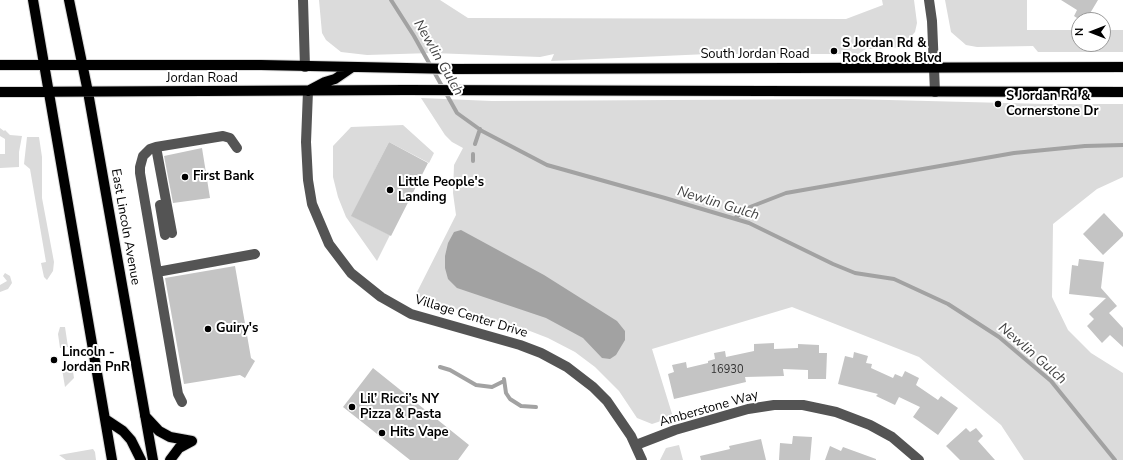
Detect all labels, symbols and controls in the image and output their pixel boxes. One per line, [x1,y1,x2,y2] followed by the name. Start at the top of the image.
[1071,12,1111,52] north arrow
[409,17,467,99] water label: Newlin Gulch
[1072,28,1087,36] text: N
[842,36,942,67] place label: S Jordan Rd & Rock Brook Blvd
[829,46,839,56] marker: S Jordan Rd & Rock Brook Blvd
[700,47,810,63] street label: South Jordan Road
[166,71,238,87] street label: Jordan Road
[1006,89,1098,120] place label: S Jordan Rd & Cornerstone Dr
[993,99,1003,109] marker: S Jordan Rd & Cornerstone Dr
[107,168,143,286] street label: East Lincoln Avenue
[193,169,254,185] place label: First Bank
[180,172,190,182] marker: First Bank
[398,175,484,206] place label: Little People's Landing
[675,184,761,224] water label: Newlin Gulch
[385,185,395,195] marker: Little People's Landing
[413,292,529,342] street label: Village Center Drive
[994,320,1070,388] water label: Newlin Gulch
[216,321,258,337] place label: Guiry's
[203,324,213,334] marker: Guiry's
[62,345,130,376] place label: Lincoln - Jordan PnR
[49,355,59,365] marker: Lincoln - Jordan PnR
[711,363,743,377] house number: 16930
[658,387,760,431] street label: Amberstone Way
[360,392,441,423] place label: Lil’ Ricci’s NY Pizza & Pasta
[347,402,357,412] marker: Lil’ Ricci’s NY Pizza & Pasta
[390,425,449,441] place label: Hits Vape
[377,428,387,438] marker: Hits Vape

